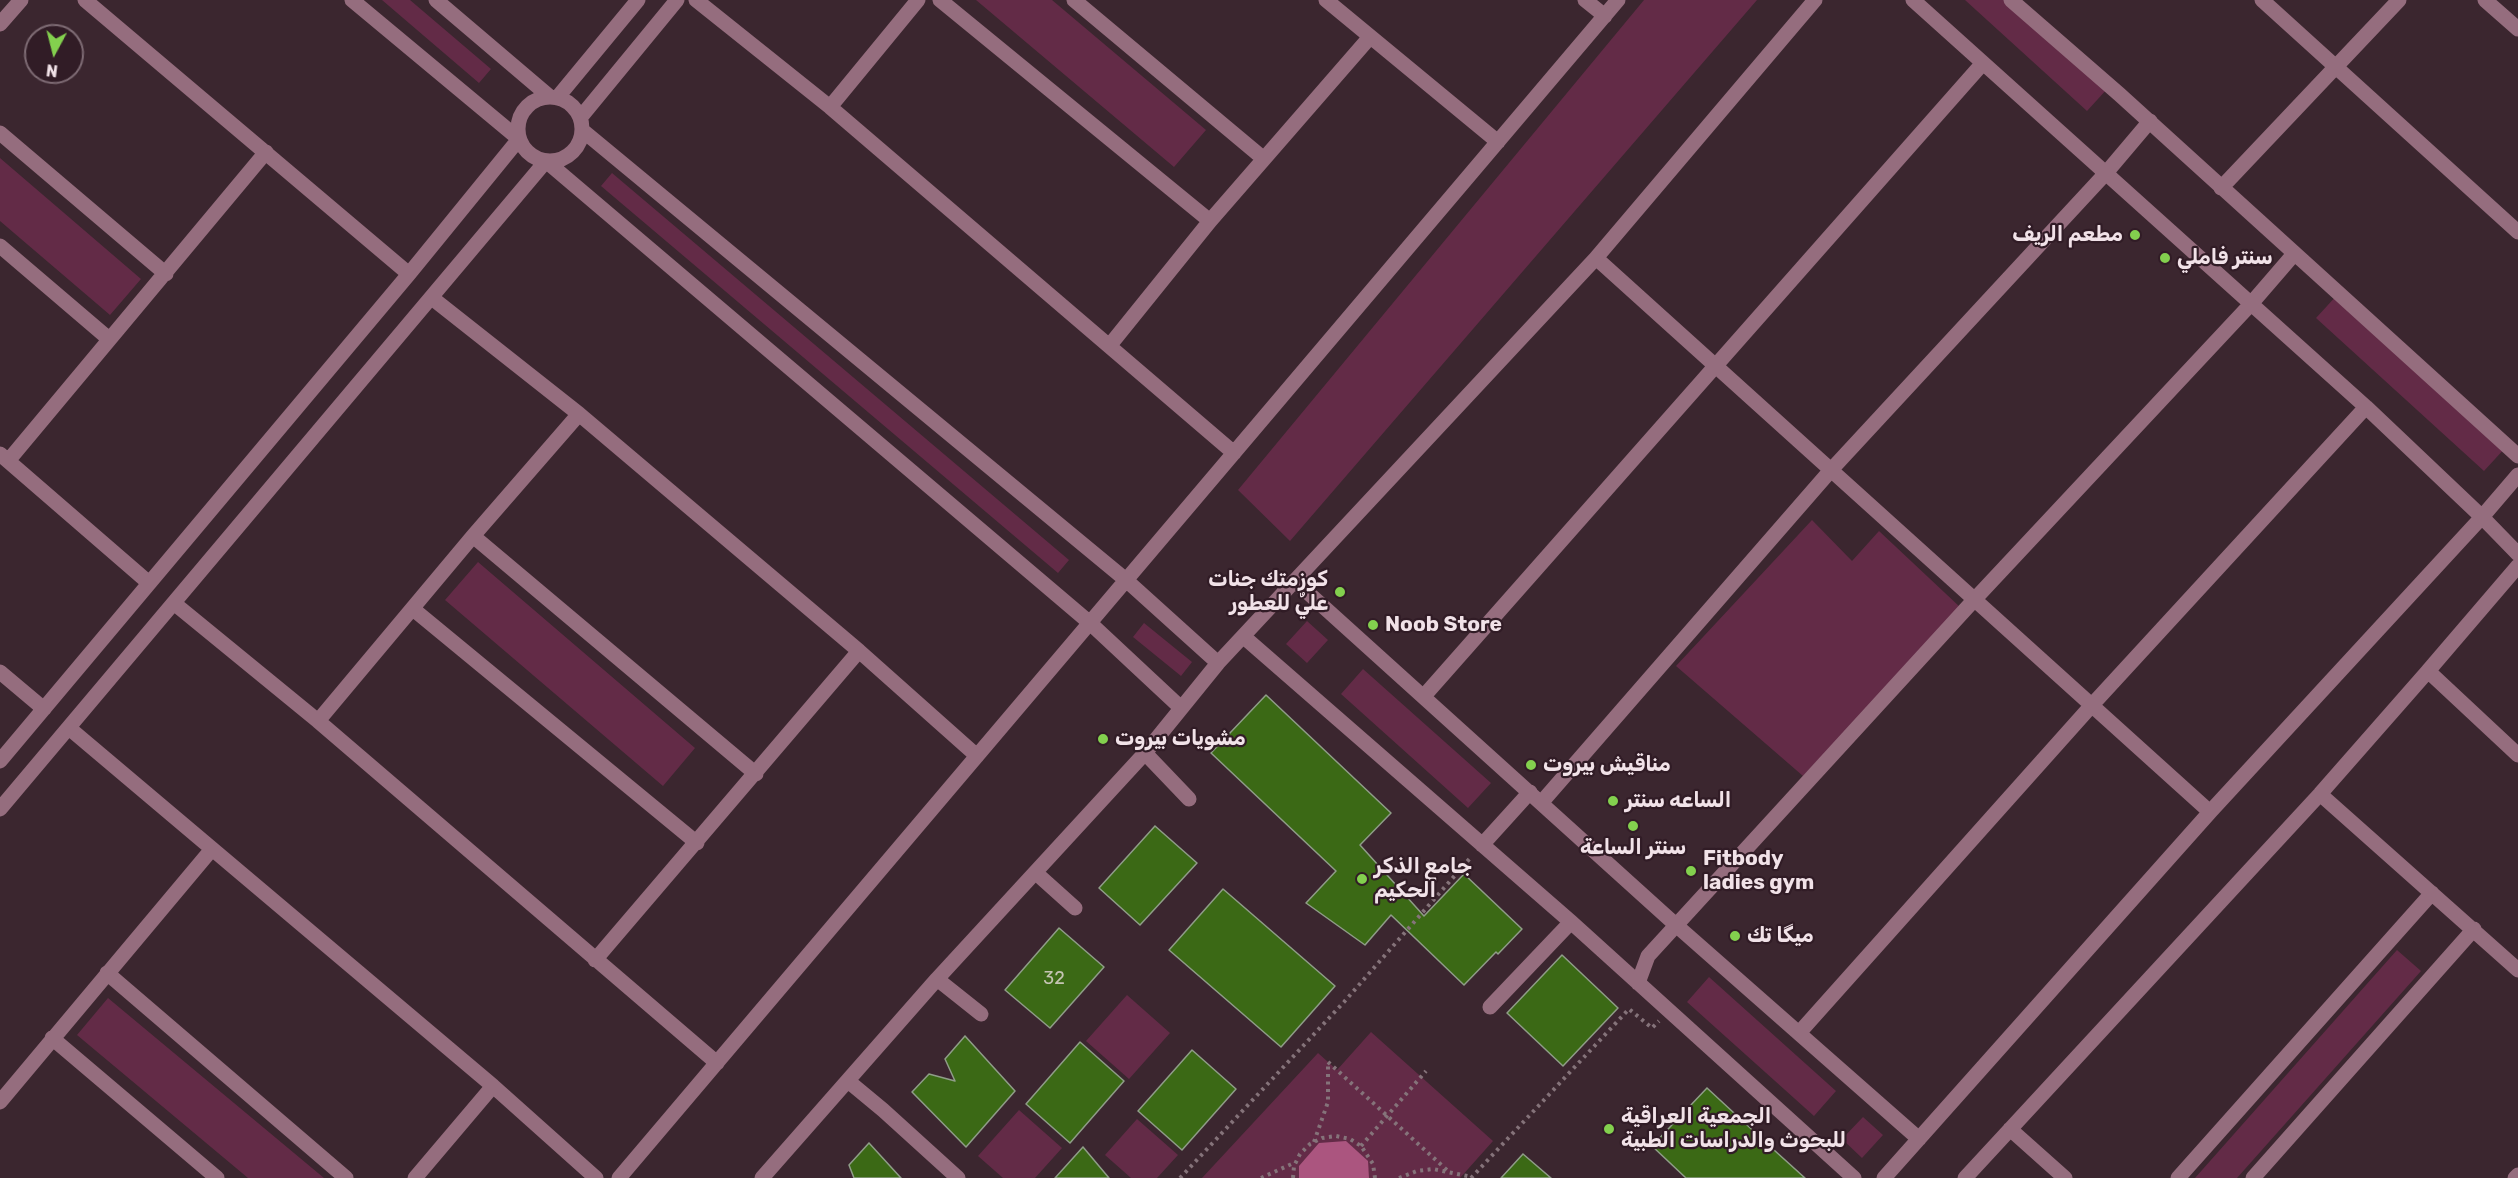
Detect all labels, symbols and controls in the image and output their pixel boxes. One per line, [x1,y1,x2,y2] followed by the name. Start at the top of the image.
[24,24,84,84] north arrow
[45,60,59,81] text: N
[2012,222,2123,248] place label: مطعم الريف
[2128,228,2142,242] marker: مطعم الريف
[2177,245,2273,271] place label: سنتر فاملي
[2158,251,2172,265] marker: سنتر فاملي
[1208,567,1328,617] place label: كوزمتك جنات عليٌ للعطور
[1333,585,1347,599] marker: كوزمتك جنات عليٌ للعطور
[1385,612,1502,638] place label: Noob Store
[1366,618,1380,632] marker: Noob Store
[1115,726,1246,752] place label: مشويات بيروت
[1096,732,1110,746] marker: مشويات بيروت
[1543,752,1671,778] place label: مناقيش بيروت
[1524,758,1538,772] marker: مناقيش بيروت
[1625,788,1731,814] place label: الساعه سنتر
[1606,794,1620,808] marker: الساعه سنتر
[1626,819,1640,833] marker: سنتر الساعة
[1580,835,1686,861] place label: سنتر الساعة
[1703,846,1814,896] place label: Fitbody ladies gym
[1374,854,1472,904] place label: جامع الذكر الحكيم
[1684,864,1698,878] marker: Fitbody ladies gym
[1355,872,1369,886] marker: جامع الذكر الحكيم
[1747,923,1814,949] place label: ميگا تك
[1728,929,1742,943] marker: ميگا تك
[1043,968,1065,990] house number: 32
[1621,1104,1846,1154] place label: الجمعية العراقية للبحوث والدراسات الطبية
[1602,1122,1616,1136] marker: الجمعية العراقية للبحوث والدراسات الطبية

